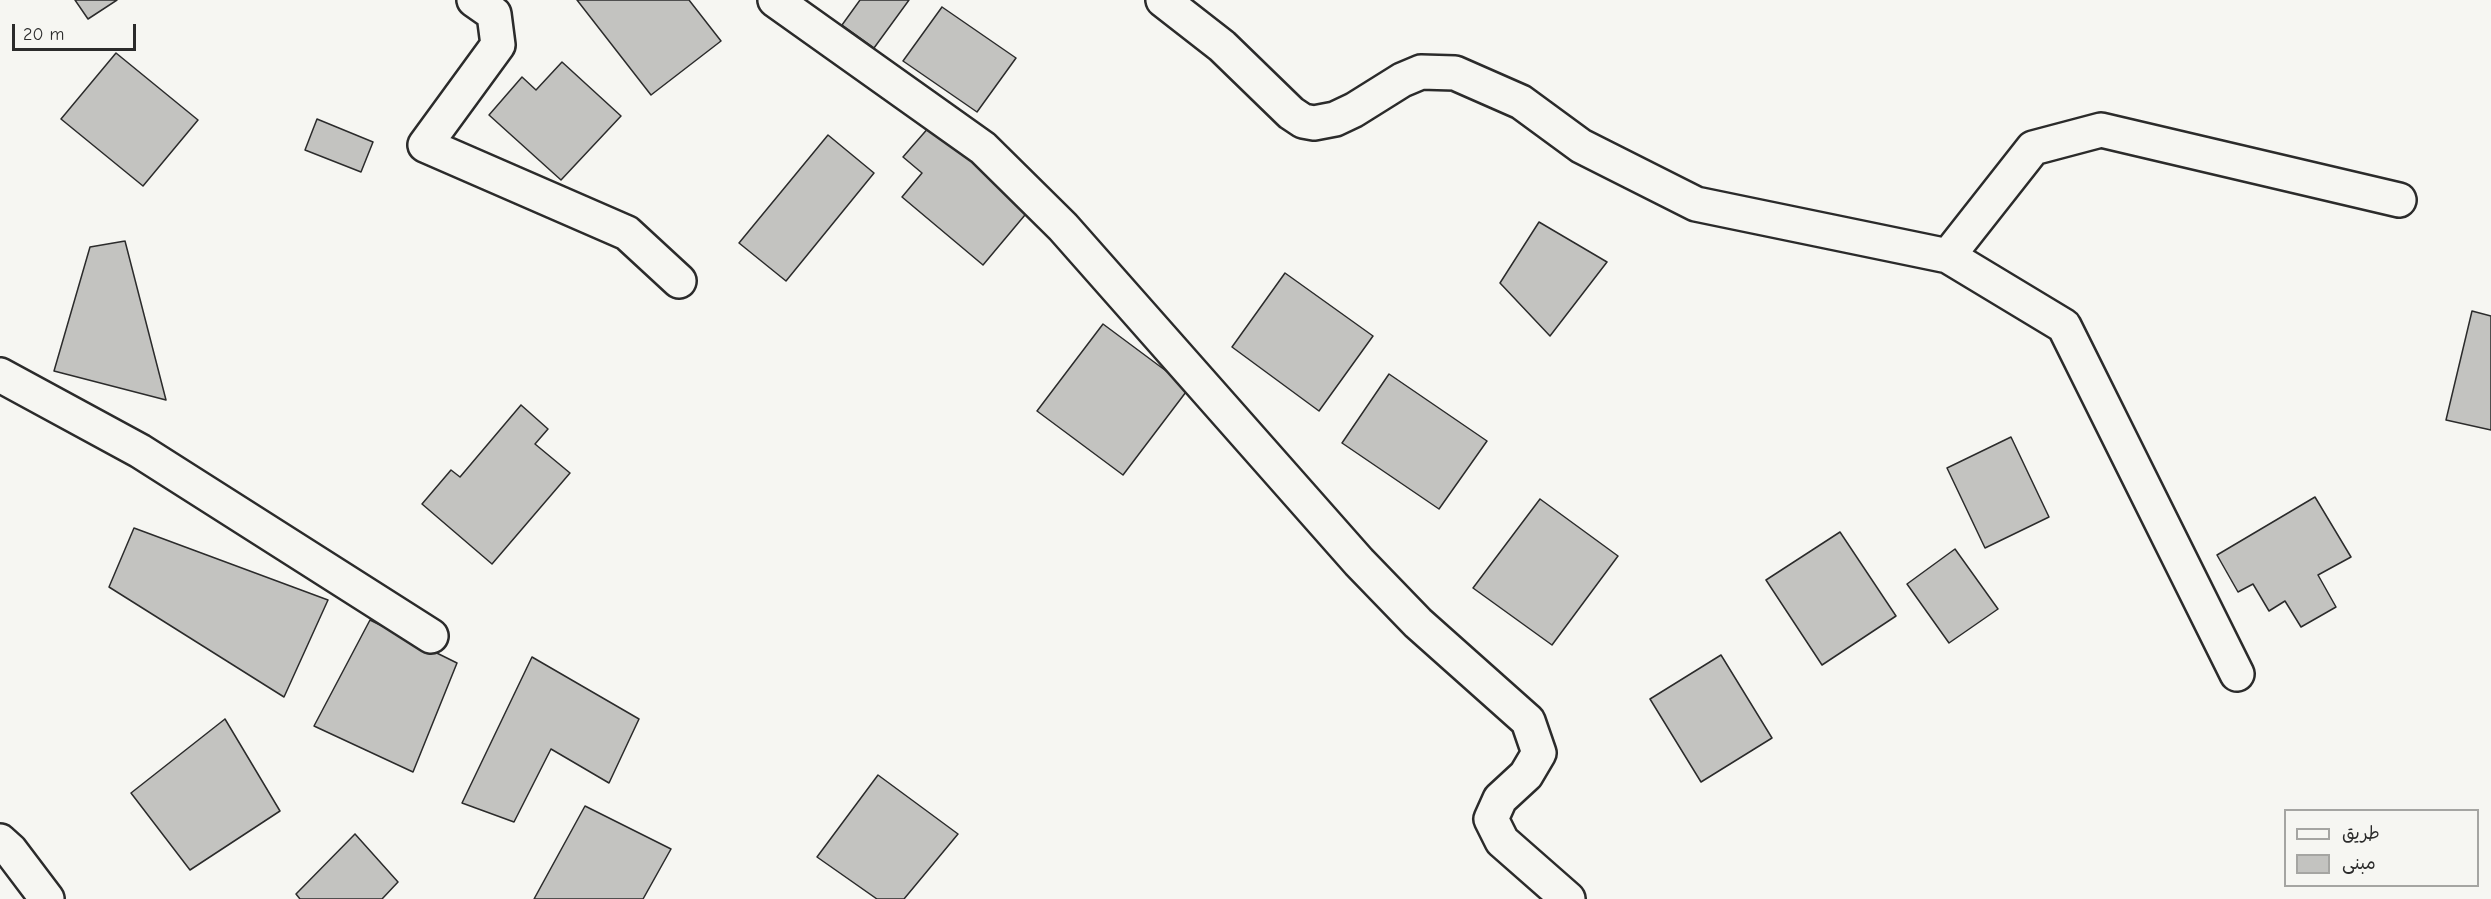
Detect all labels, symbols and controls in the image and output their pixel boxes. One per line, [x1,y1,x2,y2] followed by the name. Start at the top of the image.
[15,12,140,50] scale bar
[23,24,64,45] text: 20 m
[2284,809,2479,887] legend
[2342,823,2380,844] text: طريق
[2342,853,2376,874] text: مبنى

